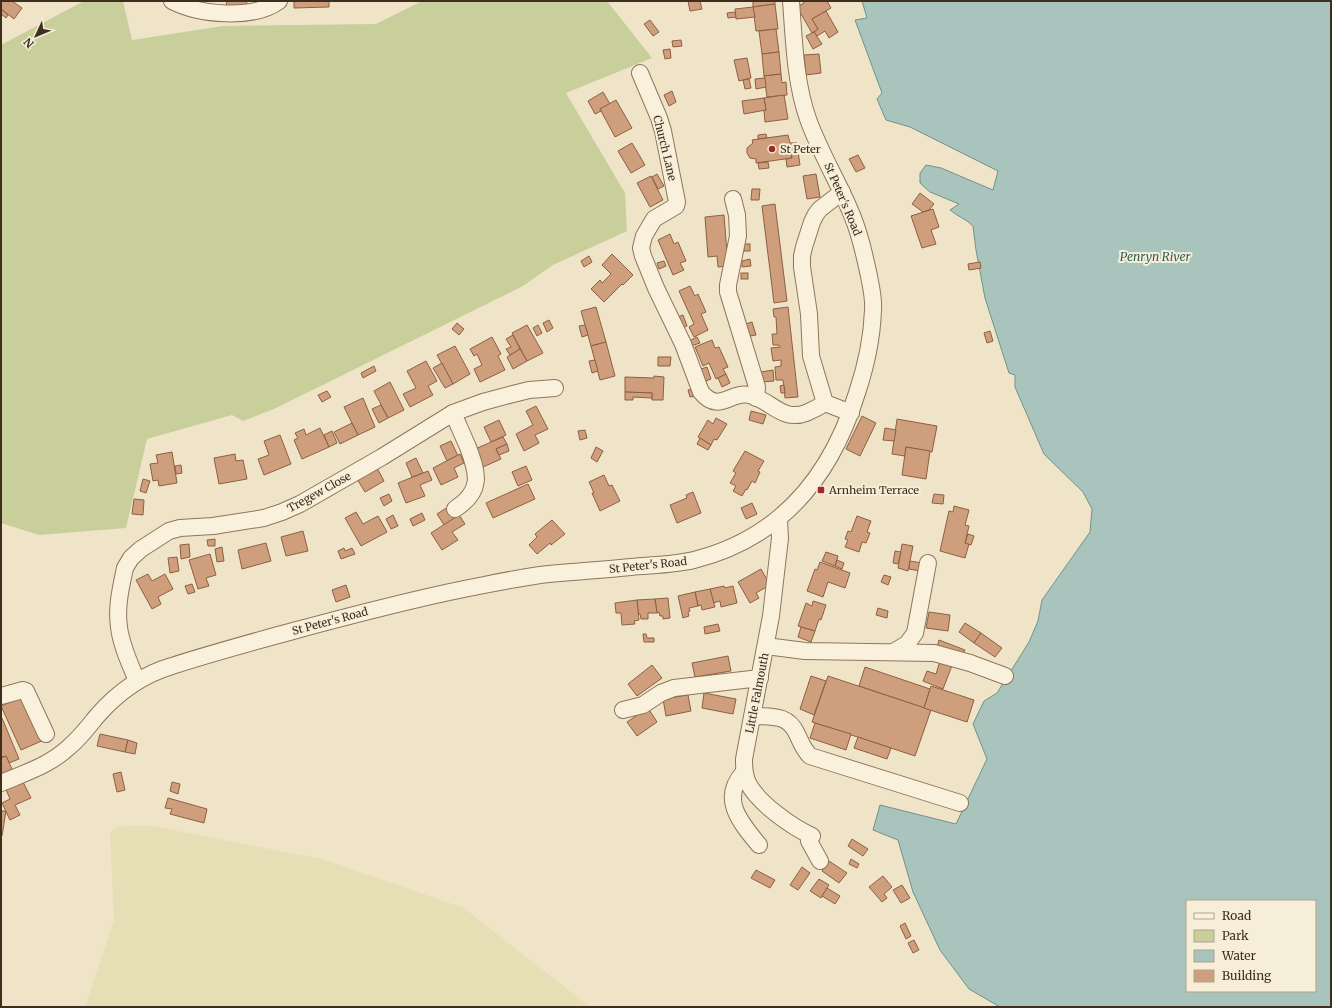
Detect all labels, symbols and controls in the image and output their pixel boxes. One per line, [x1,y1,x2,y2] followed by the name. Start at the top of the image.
[16,16,56,56] north arrow
[21,35,37,51] text: N
[650,114,680,182] street label: Church Lane
[780,142,821,156] place label: St Peter
[767,144,777,154] marker: St Peter
[821,160,865,238] street label: St Peter's Road
[1120,249,1191,264] water label: Penryn River
[285,469,353,515] street label: Tregew Close
[828,483,919,497] place label: Arnheim Terrace
[816,485,826,495] marker: Arnheim Terrace
[608,554,688,576] street label: St Peter's Road
[290,604,370,638] street label: St Peter's Road
[742,651,772,734] street label: Little Falmouth
[1186,900,1316,992] legend
[1222,908,1251,923] text: Road
[1222,928,1249,943] text: Park
[1221,948,1257,963] text: Water
[1222,968,1272,983] text: Building

